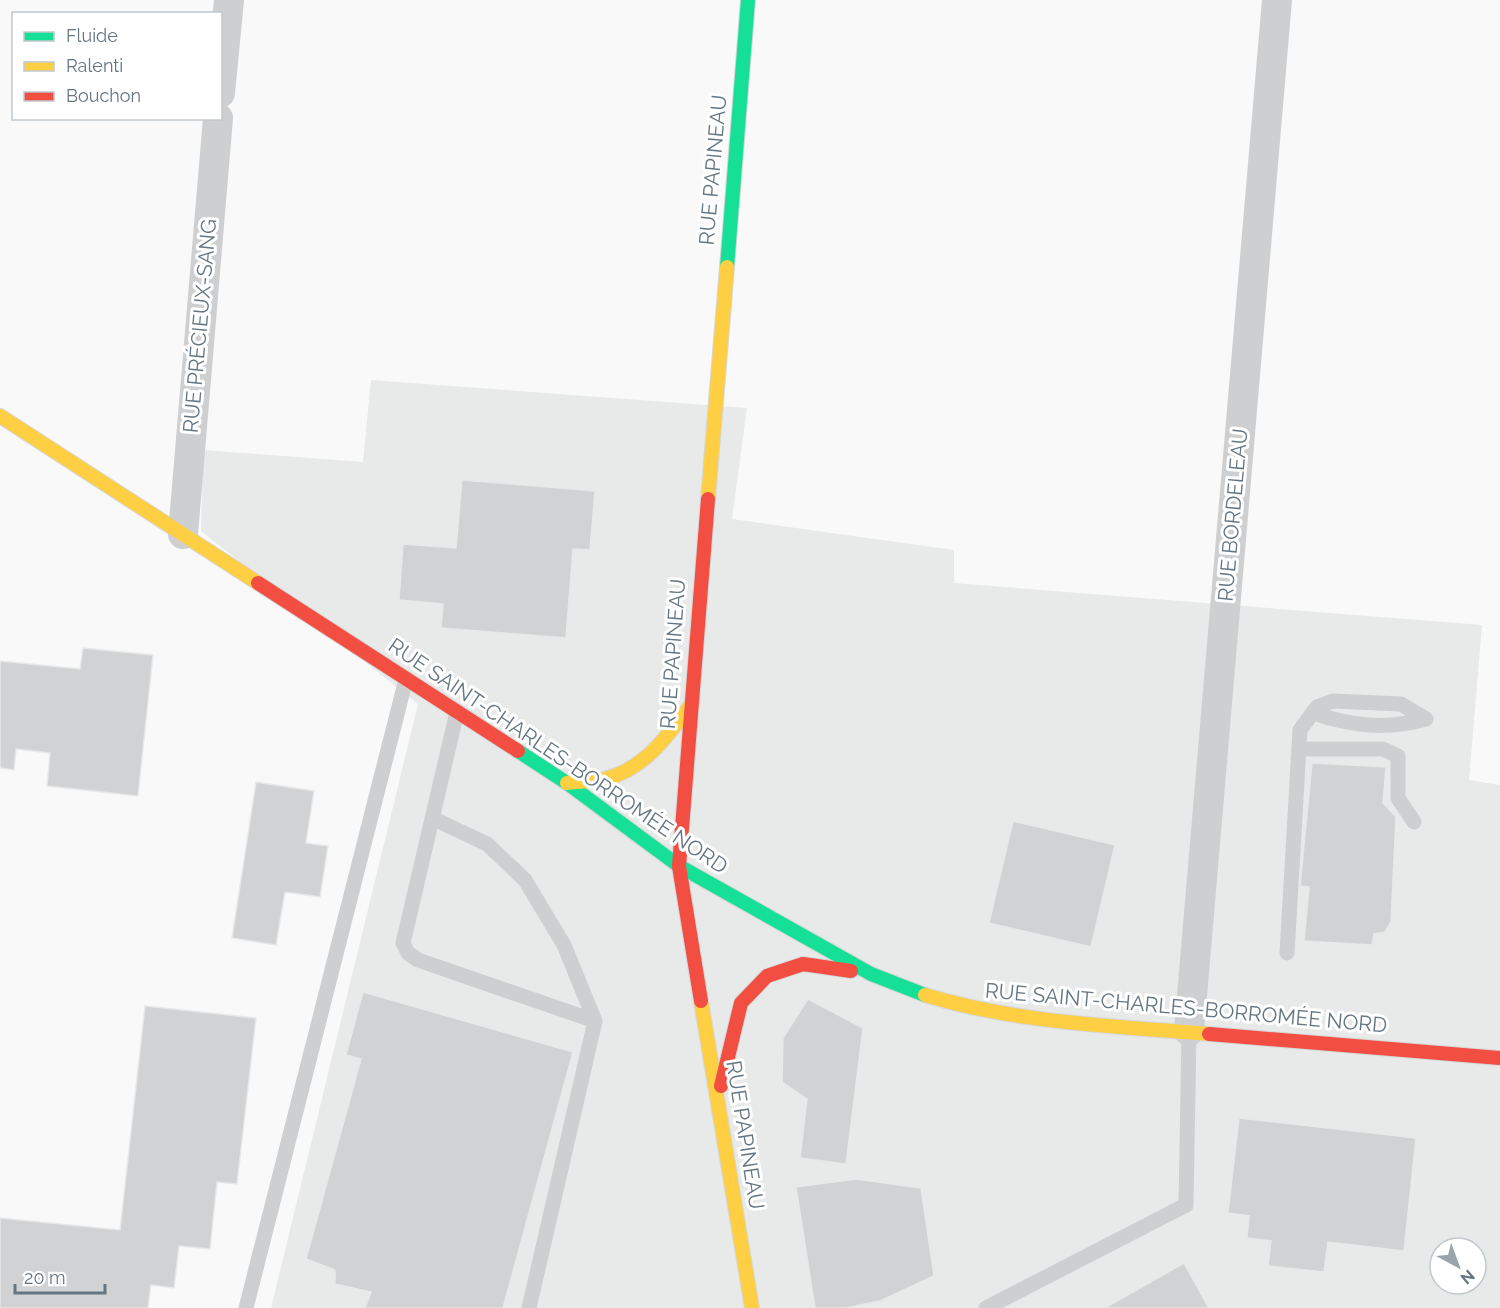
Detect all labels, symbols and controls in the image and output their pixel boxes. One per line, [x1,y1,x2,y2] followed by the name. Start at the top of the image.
[12,12,222,120] legend
[66,25,118,46] text: Fluide
[66,55,123,76] text: Ralenti
[66,85,141,106] text: Bouchon
[693,94,732,246] street label: RUE PAPINEAU
[178,218,221,434] street label: RUE PRÉCIEUX-SANG
[1212,427,1253,602] street label: RUE BORDELEAU
[655,578,690,730] street label: RUE PAPINEAU
[384,632,733,879] street label: RUE SAINT-CHARLES-BORROMÉE NORD
[984,977,1388,1038] street label: RUE SAINT-CHARLES-BORROMÉE NORD
[721,1059,770,1211] street label: RUE PAPINEAU
[1428,1236,1488,1296] north arrow
[15,1257,105,1295] scale bar
[1457,1266,1478,1288] text: N
[24,1267,66,1288] text: 20 m

